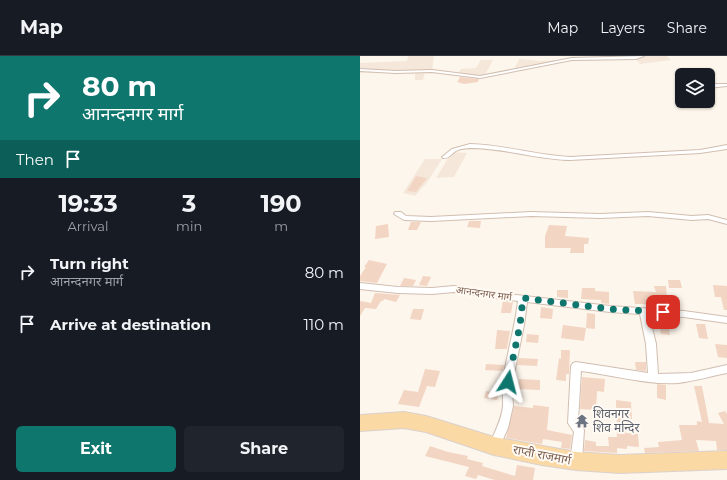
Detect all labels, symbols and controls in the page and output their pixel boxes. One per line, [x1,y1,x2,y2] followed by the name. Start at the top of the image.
[20,16,63,39] text: Map
[547,19,578,37] text: Map
[600,19,645,37] text: Layers
[667,19,707,37] text: Share
[675,68,715,108] map controls
[675,68,715,108] button: layers
[82,69,157,103] text: 80 m
[16,72,68,124] icon: right
[82,103,183,125] text: आनन्दनगर मार्ग
[62,148,84,170] icon: arrive
[16,150,54,169] text: Then
[58,189,118,218] text: 19:33
[182,189,196,218] text: 3
[261,189,302,218] text: 190
[68,218,109,234] text: Arrival
[176,218,202,234] text: min
[274,218,288,234] text: m
[50,254,129,273] text: Turn right
[16,261,38,283] icon: right
[305,263,344,282] text: 80 m
[50,273,123,289] text: आनन्दनगर मार्ग
[455,283,514,304] street label: आनन्दनगर मार्ग
[646,295,680,329] pin
[652,301,674,323] icon: arrive
[16,313,38,335] icon: arrive
[50,315,211,334] text: Arrive at destination
[303,315,344,334] text: 110 m
[487,361,529,403] position arrow
[593,406,640,435] place label: शिवनगर शिव मन्दिर
[574,413,590,429] temple icon: शिवनगर शिव मन्दिर
[16,426,176,472] button: Exit
[184,426,344,472] button: Share
[512,442,573,468] street label: राप्ती राजमार्ग

